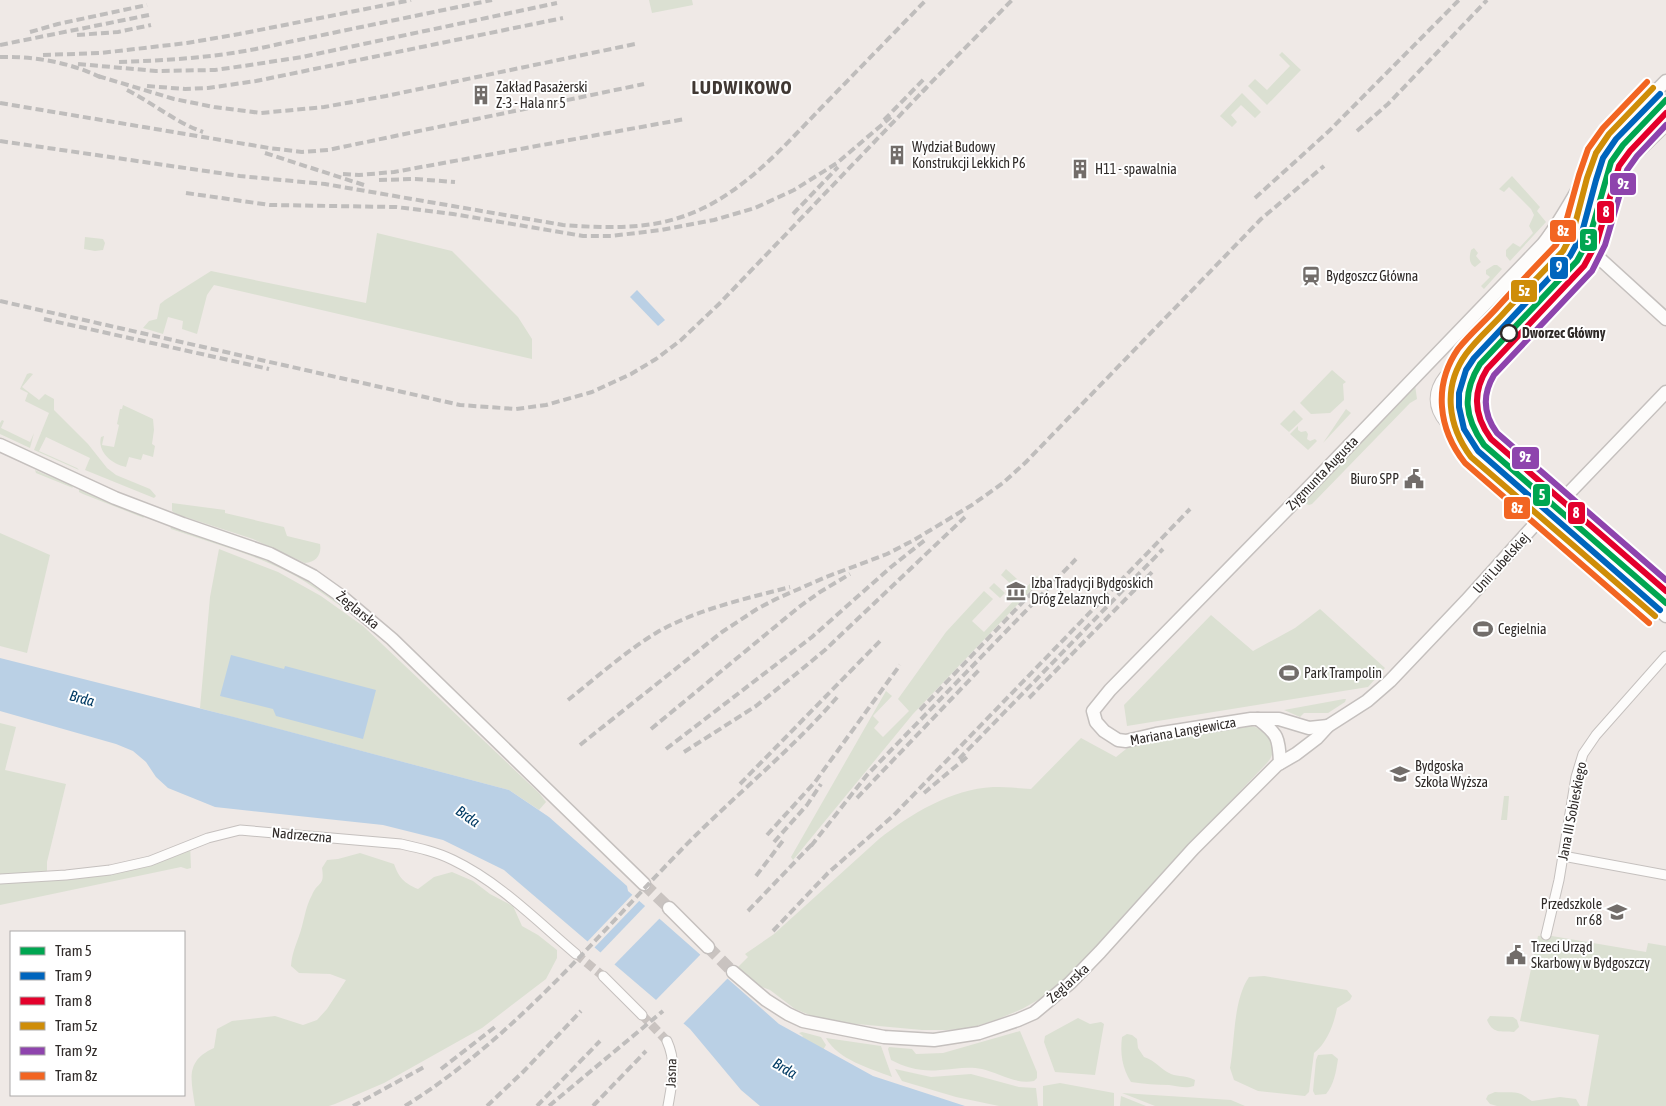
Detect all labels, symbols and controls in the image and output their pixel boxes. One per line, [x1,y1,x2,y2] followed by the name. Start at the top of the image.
[692,76,792,98] district label: LUDWIKOWO
[496,79,588,111] place label: Zakład Pasażerski Z-3 - Hala nr 5
[470,84,492,106] building icon: Zakład Pasażerski Z-3 - Hala nr 5
[912,139,1026,171] place label: Wydział Budowy Konstrukcji Lekkich P6
[886,144,908,166] building icon: Wydział Budowy Konstrukcji Lekkich P6
[1069,158,1091,180] building icon: H11 - spawalnia
[1095,161,1177,177] place label: H11 - spawalnia
[1609,172,1637,196] line badge: 9z
[1617,176,1629,192] text: 9z
[1596,200,1615,224] line badge: 8
[1603,204,1610,220] text: 8
[1549,219,1577,243] line badge: 8z
[1557,223,1569,239] text: 8z
[1579,228,1598,252] line badge: 5
[1585,232,1592,248] text: 5
[1549,256,1569,280] line badge: 9
[1556,259,1563,275] text: 9
[1300,265,1322,287] station icon: Bydgoszcz Główna
[1326,268,1418,284] place label: Bydgoszcz Główna
[1510,279,1538,303] line badge: 5z
[1518,283,1530,299] text: 5z
[1500,324,1518,342] marker: Dworzec Główny
[1522,325,1606,341] place label: Dworzec Główny
[1283,433,1361,513] street label: Zygmunta Augusta
[1511,446,1540,470] line badge: 9z
[1519,449,1531,465] text: 9z
[1403,468,1425,490] public building icon: Biuro SPP
[1350,471,1399,487] place label: Biuro SPP
[1532,483,1551,507] line badge: 5
[1539,487,1546,503] text: 5
[1503,496,1531,520] line badge: 8z
[1511,500,1523,516] text: 8z
[1567,501,1586,525] line badge: 8
[1573,505,1580,521] text: 8
[1470,529,1532,597] street label: Unii Lubelskiej
[1031,575,1153,607] place label: Izba Tradycji Bydgoskich Dróg Żelaznych
[1005,580,1027,602] museum icon: Izba Tradycji Bydgoskich Dróg Żelaznych
[333,588,383,632] street label: Żeglarska
[1472,618,1494,640] sports icon: Cegielnia
[1498,621,1546,637] place label: Cegielnia
[1278,662,1300,684] sports icon: Park Trampolin
[1304,665,1382,681] place label: Park Trampolin
[68,687,96,709] water label: Brda
[1129,714,1237,748] street label: Mariana Langiewicza
[1415,758,1488,790] place label: Bydgoska Szkoła Wyższa
[1555,760,1589,862] street label: Jana III Sobieskiego
[1389,763,1411,785] school or university icon: Bydgoska Szkoła Wyższa
[453,802,483,830] water label: Brda
[271,824,333,846] street label: Nadrzeczna
[1541,896,1602,928] place label: Przedszkole nr 68
[1606,901,1628,923] school or university icon: Przedszkole nr 68
[10,931,185,1096] legend
[1531,939,1650,971] place label: Trzeci Urząd Skarbowy w Bydgoszczy
[55,942,92,959] text: Tram 5
[1505,944,1527,966] public building icon: Trzeci Urząd Skarbowy w Bydgoszczy
[1044,960,1092,1006] street label: Żeglarska
[55,967,92,984] text: Tram 9
[55,992,92,1009] text: Tram 8
[55,1017,98,1034] text: Tram 5z
[55,1042,98,1059] text: Tram 9z
[770,1054,800,1082] water label: Brda
[662,1058,680,1088] street label: Jasna
[55,1067,98,1084] text: Tram 8z

